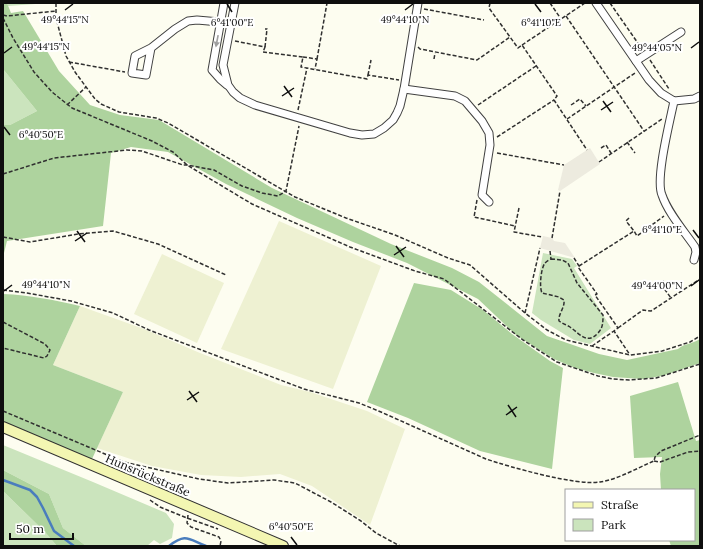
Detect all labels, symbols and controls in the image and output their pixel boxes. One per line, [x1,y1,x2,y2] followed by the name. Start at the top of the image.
[41,13,89,26] text: 49°44'15"N
[381,13,430,26] text: 49°44'10"N
[211,16,253,29] text: 6°41'00"E
[521,16,561,29] text: 6°41'10"E
[214,35,220,47] one-way arrow
[22,40,70,53] text: 49°44'15"N
[632,41,683,54] text: 49°44'05"N
[19,128,63,141] text: 6°40'50"E
[642,223,682,236] text: 6°41'10"E
[22,278,71,291] text: 49°44'10"N
[631,279,683,292] text: 49°44'00"N
[103,450,193,500] street label: Hunsrückstraße
[565,489,695,541] legend
[601,497,639,512] text: Straße
[10,515,73,541] scale bar
[601,517,627,532] text: Park
[269,520,313,533] text: 6°40'50"E
[16,521,44,536] text: 50 m

